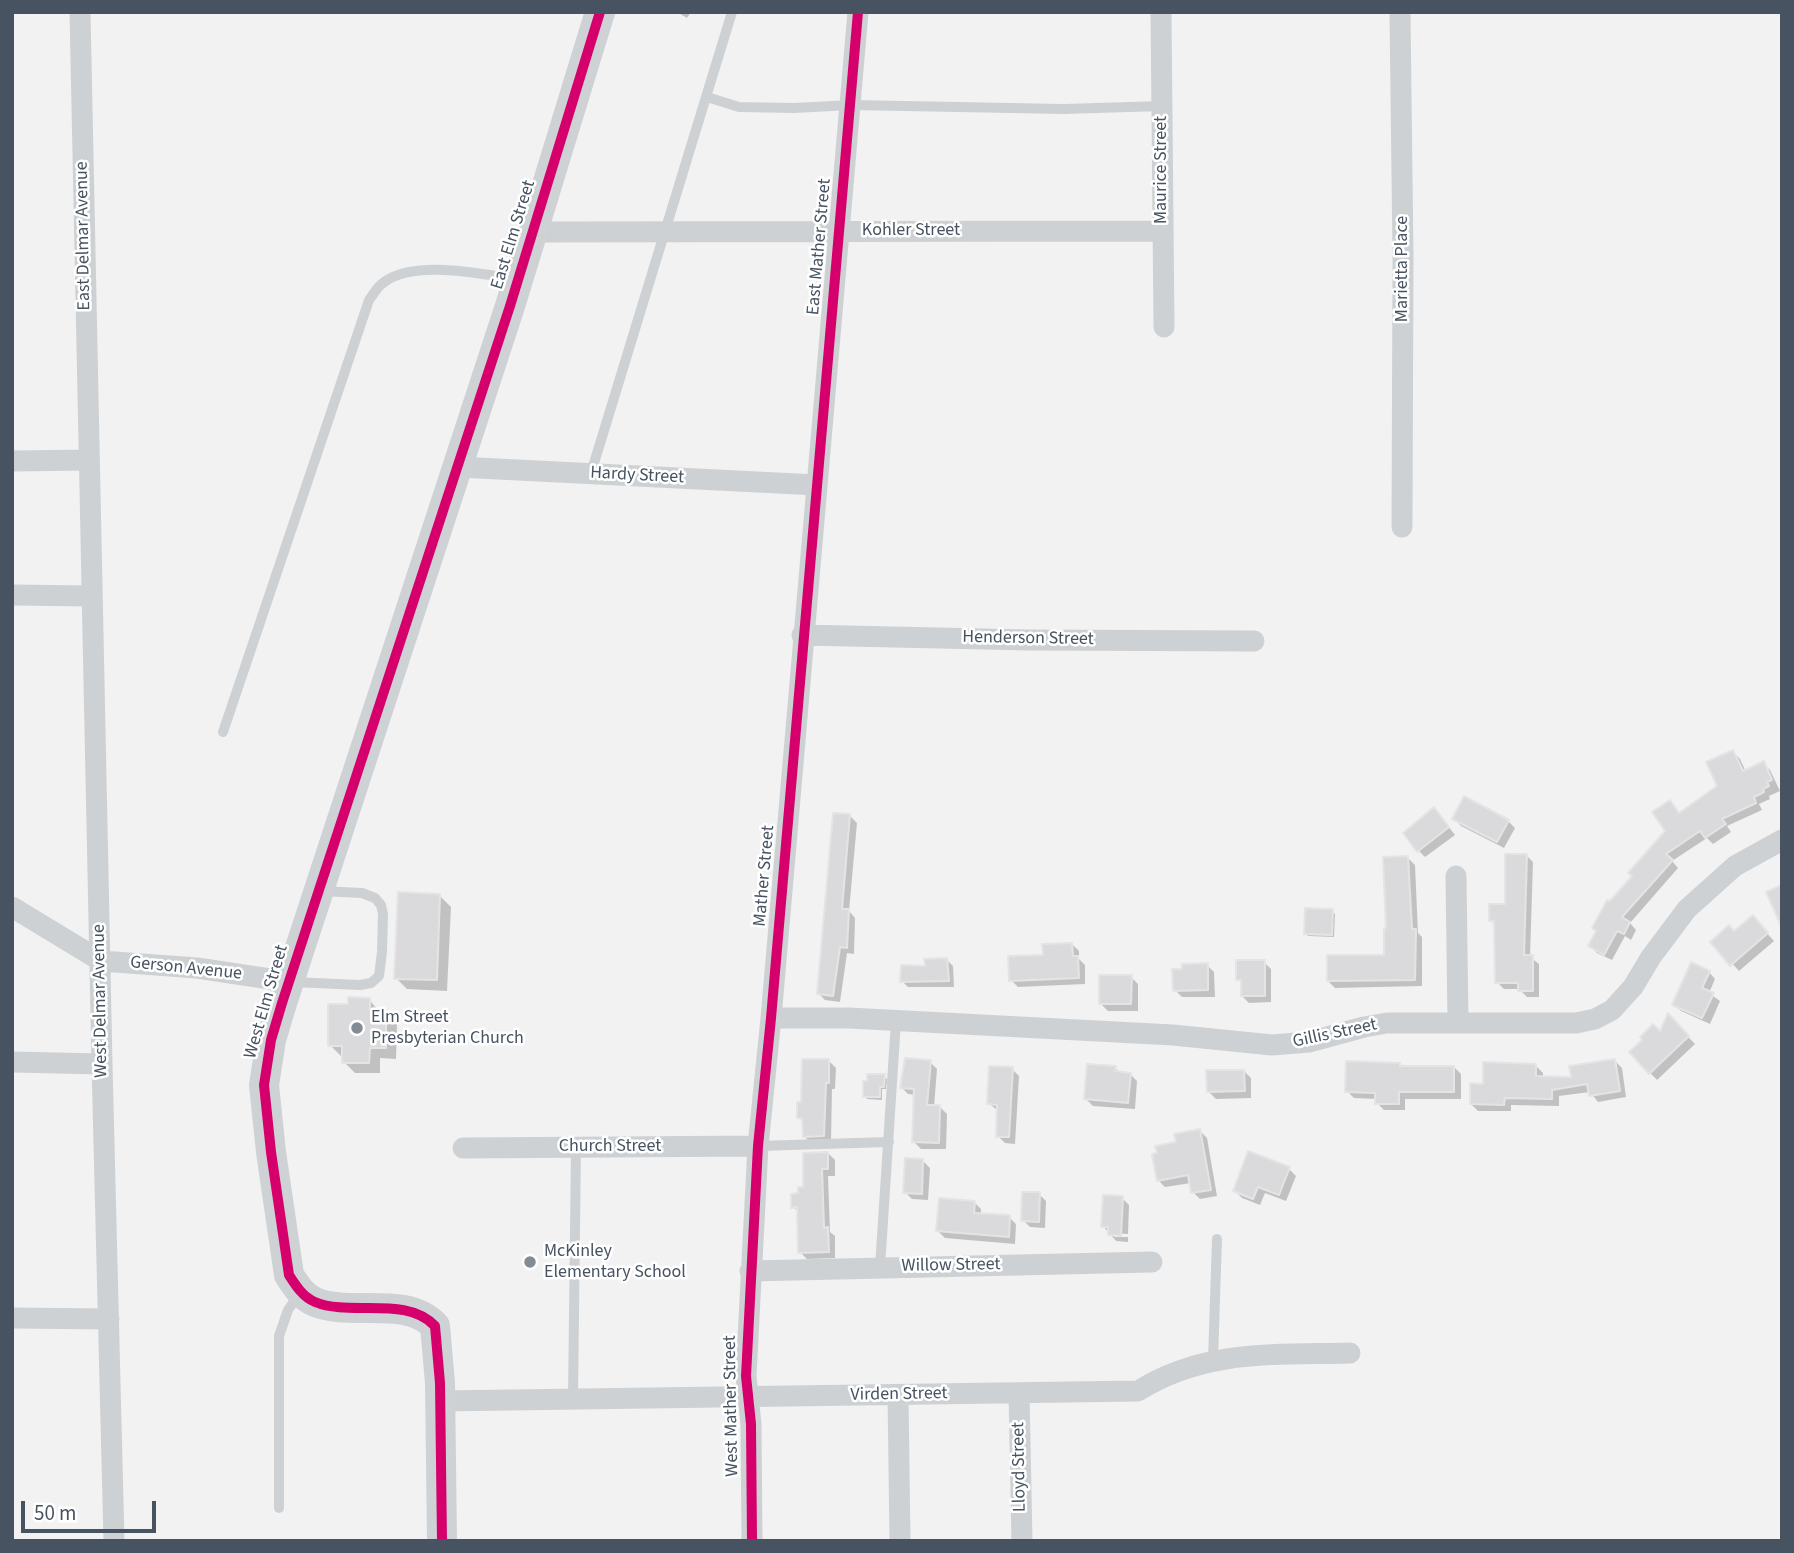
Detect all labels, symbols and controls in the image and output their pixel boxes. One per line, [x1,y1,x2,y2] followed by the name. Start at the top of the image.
[1151,116,1173,224] street label: Maurice Street
[72,161,96,311] street label: East Delmar Avenue
[487,178,541,292] street label: East Elm Street
[803,178,837,316] street label: East Mather Street
[1392,216,1414,322] street label: Marietta Place
[862,220,960,242] street label: Kohler Street
[590,463,684,489] street label: Hardy Street
[962,627,1094,651] street label: Henderson Street
[750,824,780,928] street label: Mather Street
[89,924,113,1078] street label: West Delmar Avenue
[240,942,294,1062] street label: West Elm Street
[129,952,243,986] street label: Gerson Avenue
[371,1007,524,1050] place label: Elm Street Presbyterian Church
[1291,1015,1379,1053] street label: Gillis Street
[349,1020,365,1036] marker: Elm Street Presbyterian Church
[559,1136,661,1158] street label: Church Street
[544,1241,686,1284] place label: McKinley Elementary School
[522,1254,538,1270] marker: McKinley Elementary School
[901,1254,1001,1278] street label: Willow Street
[720,1335,744,1477] street label: West Mather Street
[850,1383,948,1407] street label: Virden Street
[1008,1422,1032,1512] street label: Lloyd Street
[24,1486,159,1530] scale bar
[34,1498,76,1528] text: 50 m

